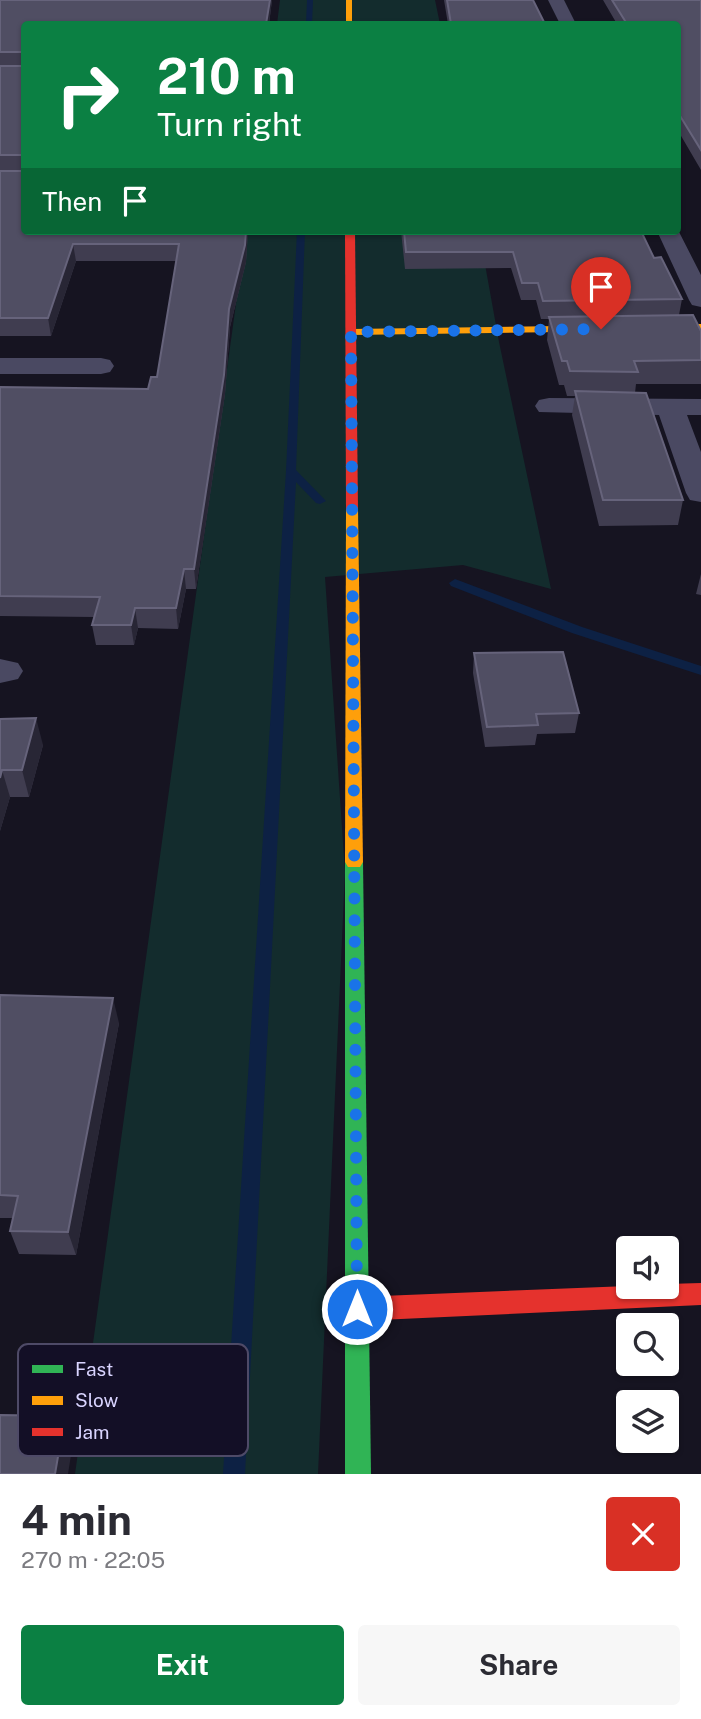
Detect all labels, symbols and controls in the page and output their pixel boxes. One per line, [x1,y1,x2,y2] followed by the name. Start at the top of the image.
[157,47,296,105] text: 210 m
[42,49,133,140] icon: right
[157,106,302,143] text: Turn right
[116,182,154,220] icon: arrive
[42,186,102,217] text: Then
[571,257,631,329] pin
[582,268,620,306] icon: arrive
[616,1236,679,1453] map controls
[616,1236,679,1299] button: sound
[320,1272,394,1346] position arrow
[616,1313,679,1376] button: search
[18,1344,248,1456] legend
[75,1358,113,1380] text: Fast
[75,1389,119,1411] text: Slow
[616,1390,679,1453] button: layers
[75,1421,109,1443] text: Jam
[21,1495,132,1544] text: 4 min
[606,1497,680,1571] button: close
[21,1546,165,1573] text: 270 m · 22:05
[21,1625,344,1705] button: Exit
[358,1625,680,1705] button: Share

